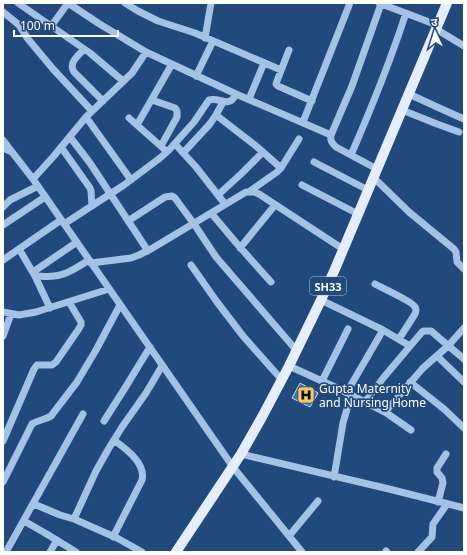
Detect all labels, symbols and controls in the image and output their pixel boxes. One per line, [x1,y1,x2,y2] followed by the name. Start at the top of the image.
[14,12,118,38] scale bar
[415,12,455,52] north arrow
[431,14,439,29] text: उ
[20,17,55,34] text: 100 m
[310,277,346,295] road number: SH33
[319,380,426,411] place label: Gupta Maternity and Nursing Home
[296,385,316,405] hospital icon: Gupta Maternity and Nursing Home

